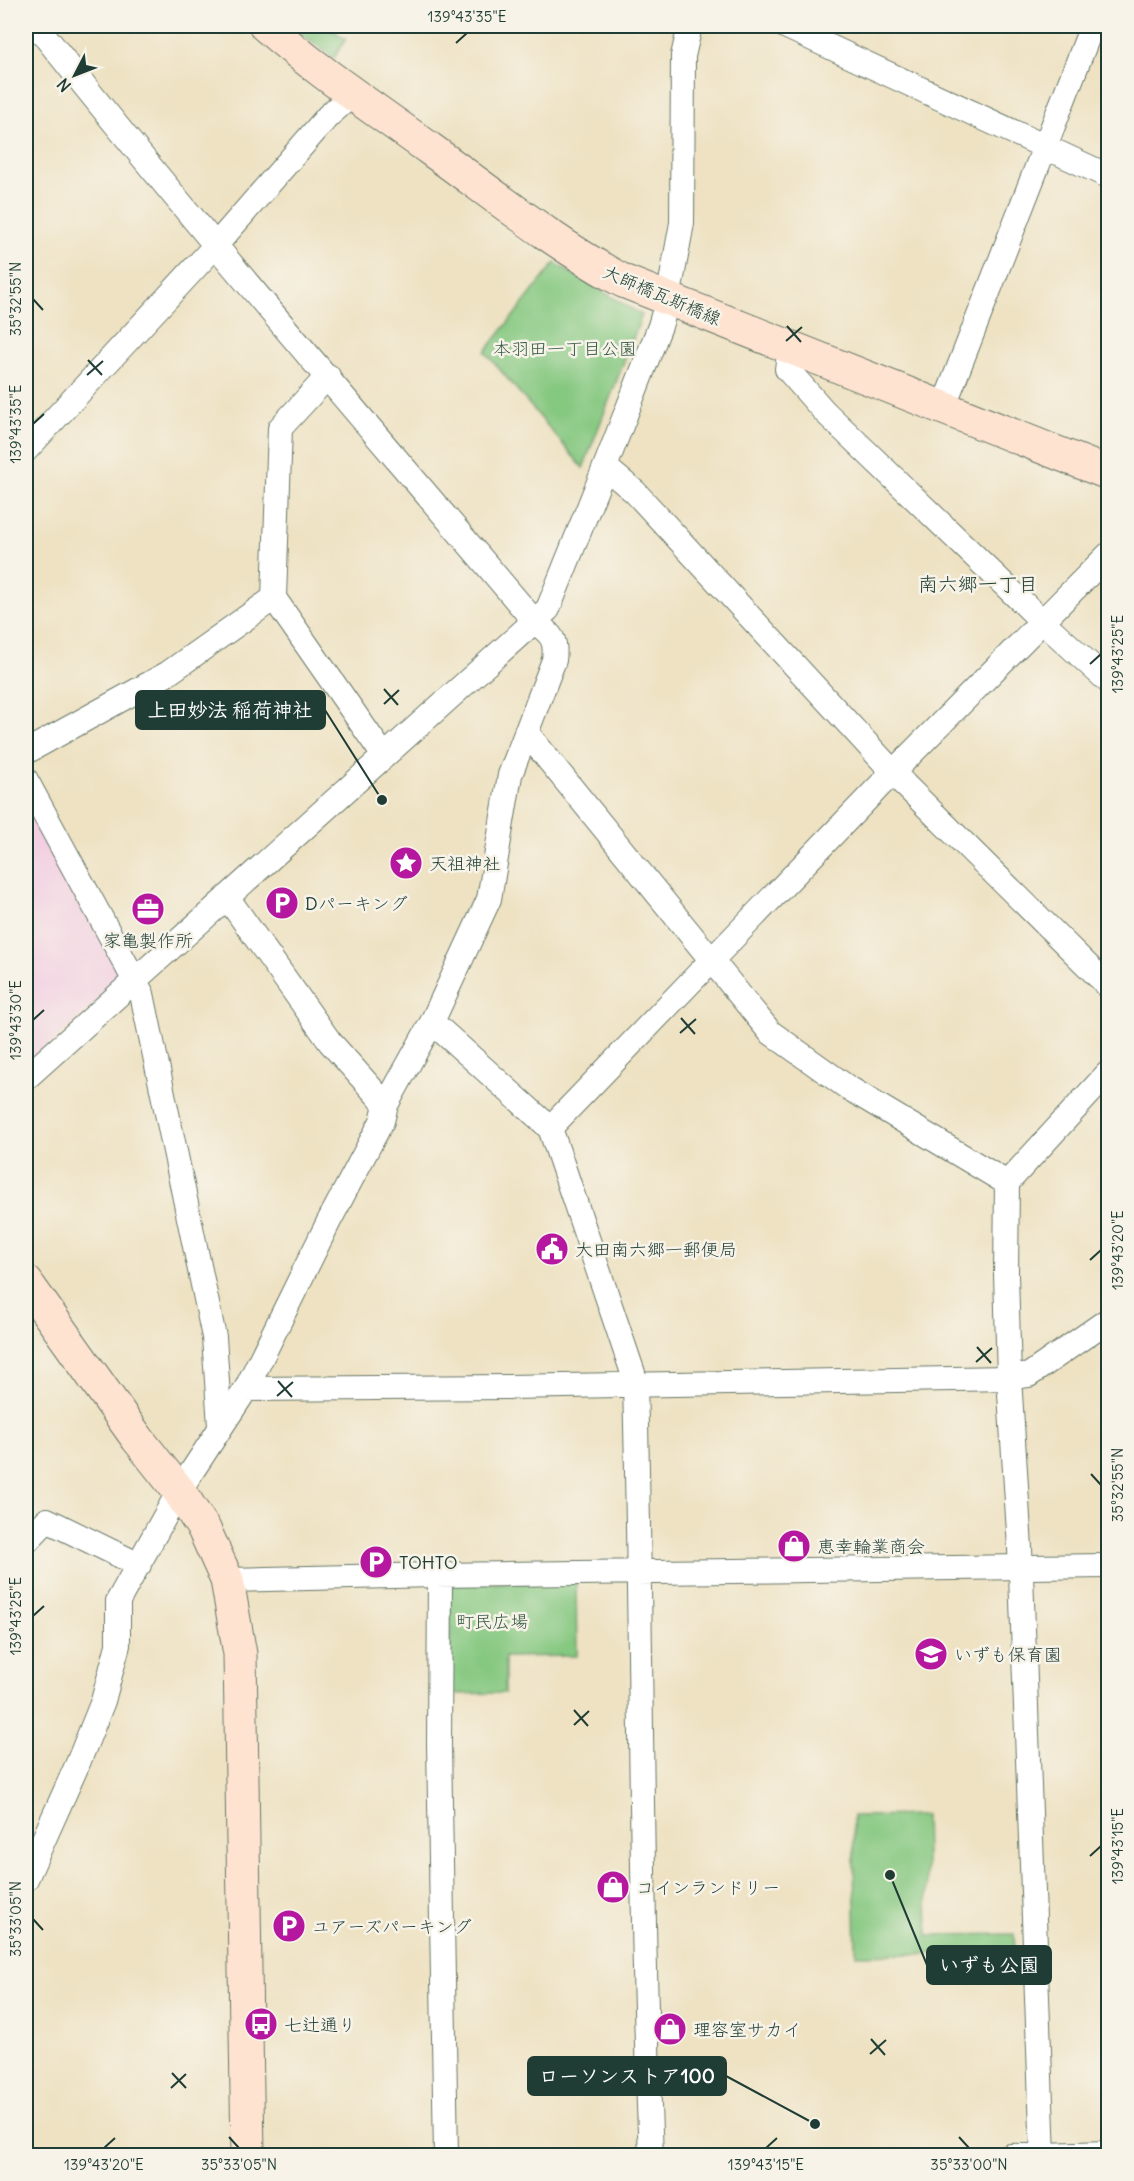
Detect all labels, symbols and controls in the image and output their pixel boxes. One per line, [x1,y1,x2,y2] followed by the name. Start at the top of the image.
[428,7,507,26] text: 139°43'35"E
[45,45,105,105] north arrow
[53,74,75,96] text: N
[600,260,724,330] street label: 大師橋瓦斯橋線
[6,262,25,336] text: 35°32'55"N
[493,337,637,360] park label: 本羽田一丁目公園
[6,384,25,463] text: 139°43'35"E
[918,571,1038,596] district label: 南六郷一丁目
[1108,615,1127,693] text: 139°43'25"E
[136,691,325,729] callout: 上田妙法 稲荷神社
[148,697,312,722] text: 上田妙法 稲荷神社
[388,845,424,881] place icon: 天祖神社
[429,852,501,875] place label: 天祖神社
[264,885,300,921] parking icon: Dパーキング
[130,891,166,927] office icon: 家亀製作所
[305,892,408,915] place label: Dパーキング
[103,929,193,952] place label: 家亀製作所
[6,980,25,1060] text: 139°43'30"E
[1108,1210,1127,1290] text: 139°43'20"E
[534,1231,570,1267] public building icon: 大田南六郷一郵便局
[575,1238,737,1261] place label: 大田南六郷一郵便局
[1108,1448,1127,1522] text: 35°32'55"N
[776,1528,812,1564] shop icon: 恵幸輪業商会
[817,1535,925,1558] place label: 恵幸輪業商会
[358,1544,394,1580] parking icon: TOHTO
[399,1551,458,1574] place label: TOHTO
[6,1577,25,1655] text: 139°43'25"E
[456,1610,528,1633] park label: 町民広場
[913,1636,949,1672] school or university icon: いずも保育園
[954,1643,1062,1666] place label: いずも保育園
[1108,1808,1127,1884] text: 139°43'15"E
[595,1869,631,1905] shop icon: コインランドリー
[636,1876,780,1899] place label: コインランドリー
[6,1881,25,1957] text: 35°33'05"N
[271,1908,307,1944] parking icon: ユアーズパーキング
[312,1915,472,1938] place label: ユアーズパーキング
[927,1946,1051,1984] callout: いずも公園
[939,1952,1039,1977] text: いずも公園
[243,2006,279,2042] bus stop icon: 七辻通り
[652,2011,688,2047] shop icon: 理容室サカイ
[284,2013,356,2036] place label: 七辻通り
[693,2018,801,2041] place label: 理容室サカイ
[528,2057,726,2095] callout: ローソンストア100
[539,2063,715,2088] text: ローソンストア100
[64,2155,144,2174] text: 139°43'20"E
[201,2155,277,2174] text: 35°33'05"N
[728,2155,804,2174] text: 139°43'15"E
[930,2155,1008,2174] text: 35°33'00"N

